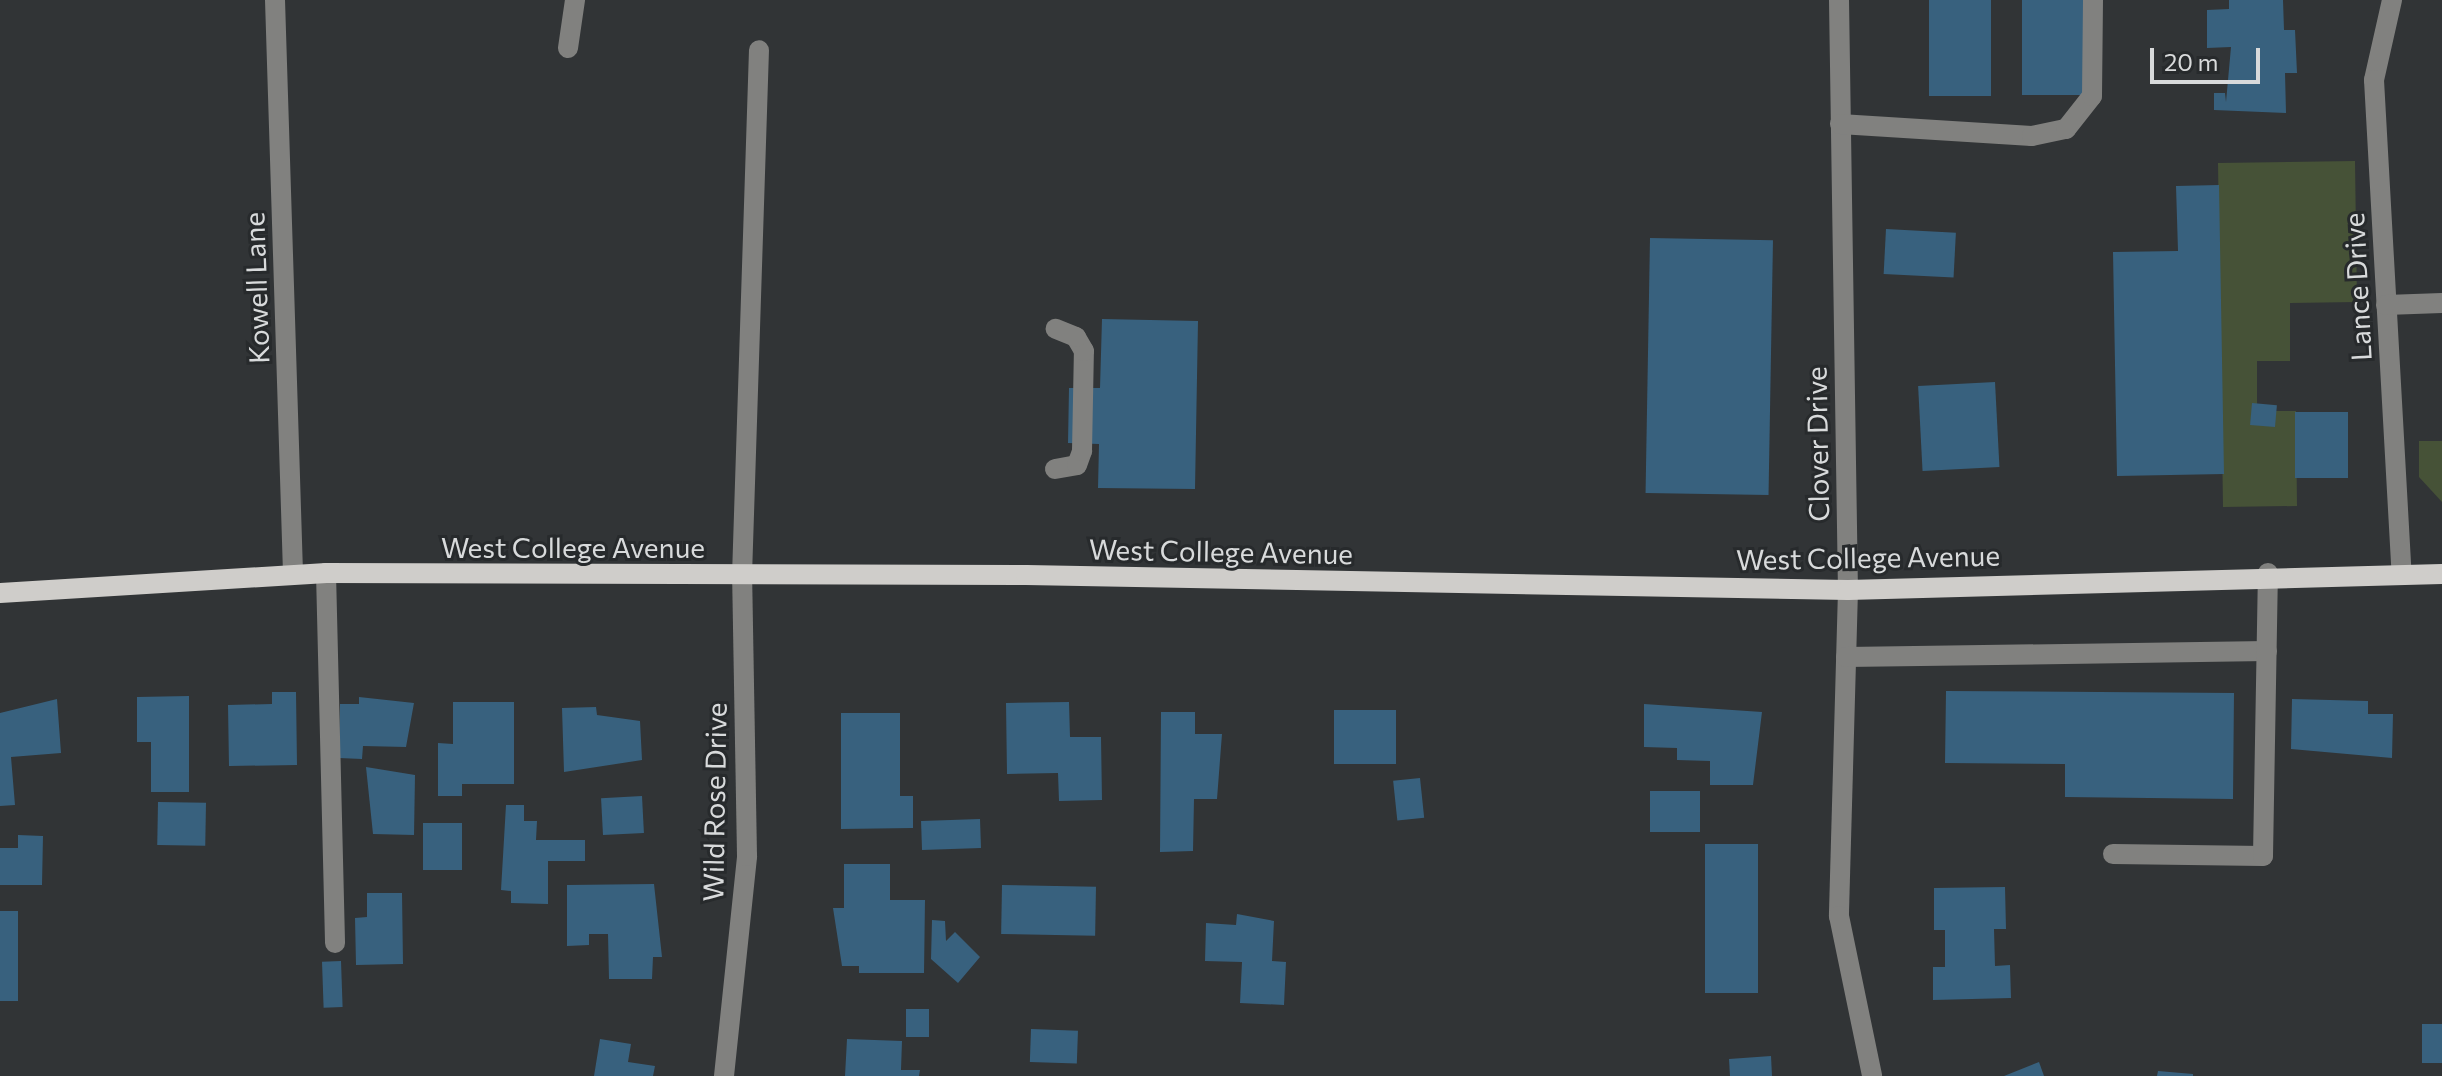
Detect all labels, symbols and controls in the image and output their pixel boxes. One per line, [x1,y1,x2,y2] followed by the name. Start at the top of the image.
[2154,32,2264,82] scale bar
[2164,47,2218,76] text: 20 m
[237,212,275,364] street label: Kowell Lane
[2336,212,2378,362] street label: Lance Drive
[1799,366,1835,522] street label: Clover Drive
[441,530,705,564] street label: West College Avenue
[1089,532,1353,570] street label: West College Avenue
[1736,538,2000,576] street label: West College Avenue
[695,702,733,902] street label: Wild Rose Drive

